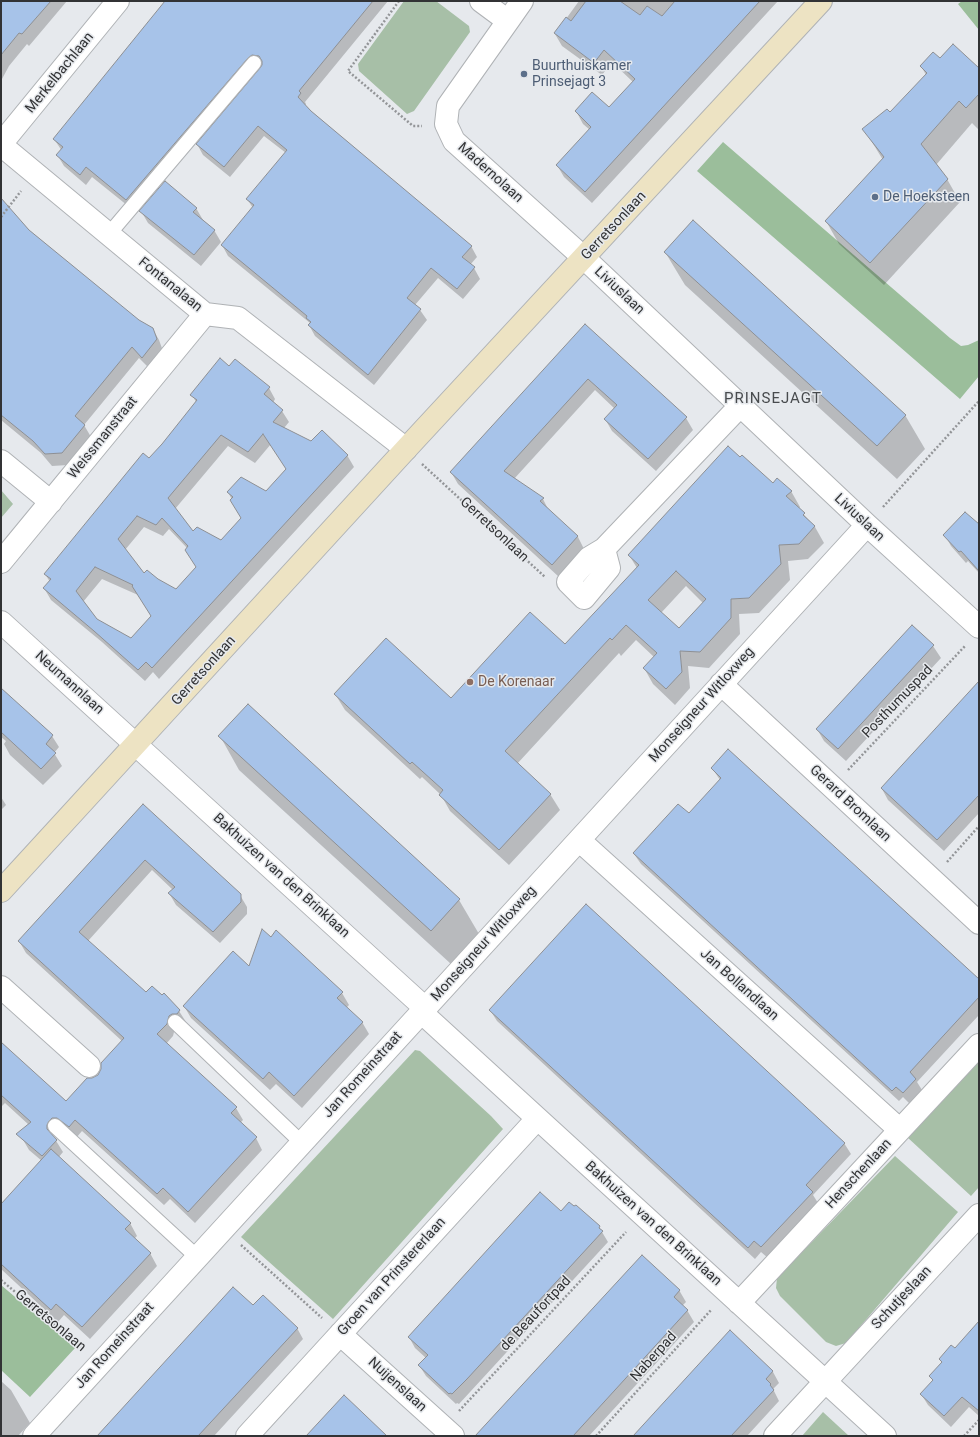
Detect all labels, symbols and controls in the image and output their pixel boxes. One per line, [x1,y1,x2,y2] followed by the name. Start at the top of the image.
[22,29,98,117] street label: Merkelbachlaan
[532,58,631,90] place label: Buurthuiskamer Prinsejagt 3
[519,69,529,79] marker: Buurthuiskamer Prinsejagt 3
[454,139,526,207] street label: Madernolaan
[578,188,650,264] street label: Gerretsonlaan
[883,189,970,205] place label: De Hoeksteen
[870,192,880,202] marker: De Hoeksteen
[135,254,205,316] street label: Fontanalaan
[590,264,648,318] street label: Liviuslaan
[724,390,822,408] district label: PRINSEJAGT
[65,393,141,483] street label: Weissmanstraat
[830,491,888,545] street label: Liviuslaan
[456,494,532,566] street label: Gerretsonlaan
[168,633,240,709] street label: Gerretsonlaan
[646,644,758,766] street label: Monseigneur Witloxweg
[31,648,107,718] street label: Neumannlaan
[859,662,937,742] street label: Posthumuspad
[478,674,554,690] place label: De Korenaar
[465,677,475,687] marker: De Korenaar
[806,762,894,846] street label: Gerard Bromlaan
[209,810,353,942] street label: Bakhuizen van den Brinklaan
[428,883,540,1005] street label: Monseigneur Witloxweg
[696,945,782,1025] street label: Jan Bollandlaan
[320,1028,406,1122] street label: Jan Romeinstraat
[823,1136,895,1212] street label: Henschenlaan
[581,1158,725,1290] street label: Bakhuizen van den Brinklaan
[334,1214,450,1340] street label: Groen van Prinstererlaan
[869,1263,935,1333] street label: Schutjeslaan
[497,1273,575,1355] street label: de Beaufortpad
[11,1286,89,1356] street label: Gerretsonlaan
[72,1299,158,1393] street label: Jan Romeinstraat
[627,1329,681,1385] street label: Naberpad
[364,1354,430,1416] street label: Nuijenslaan

